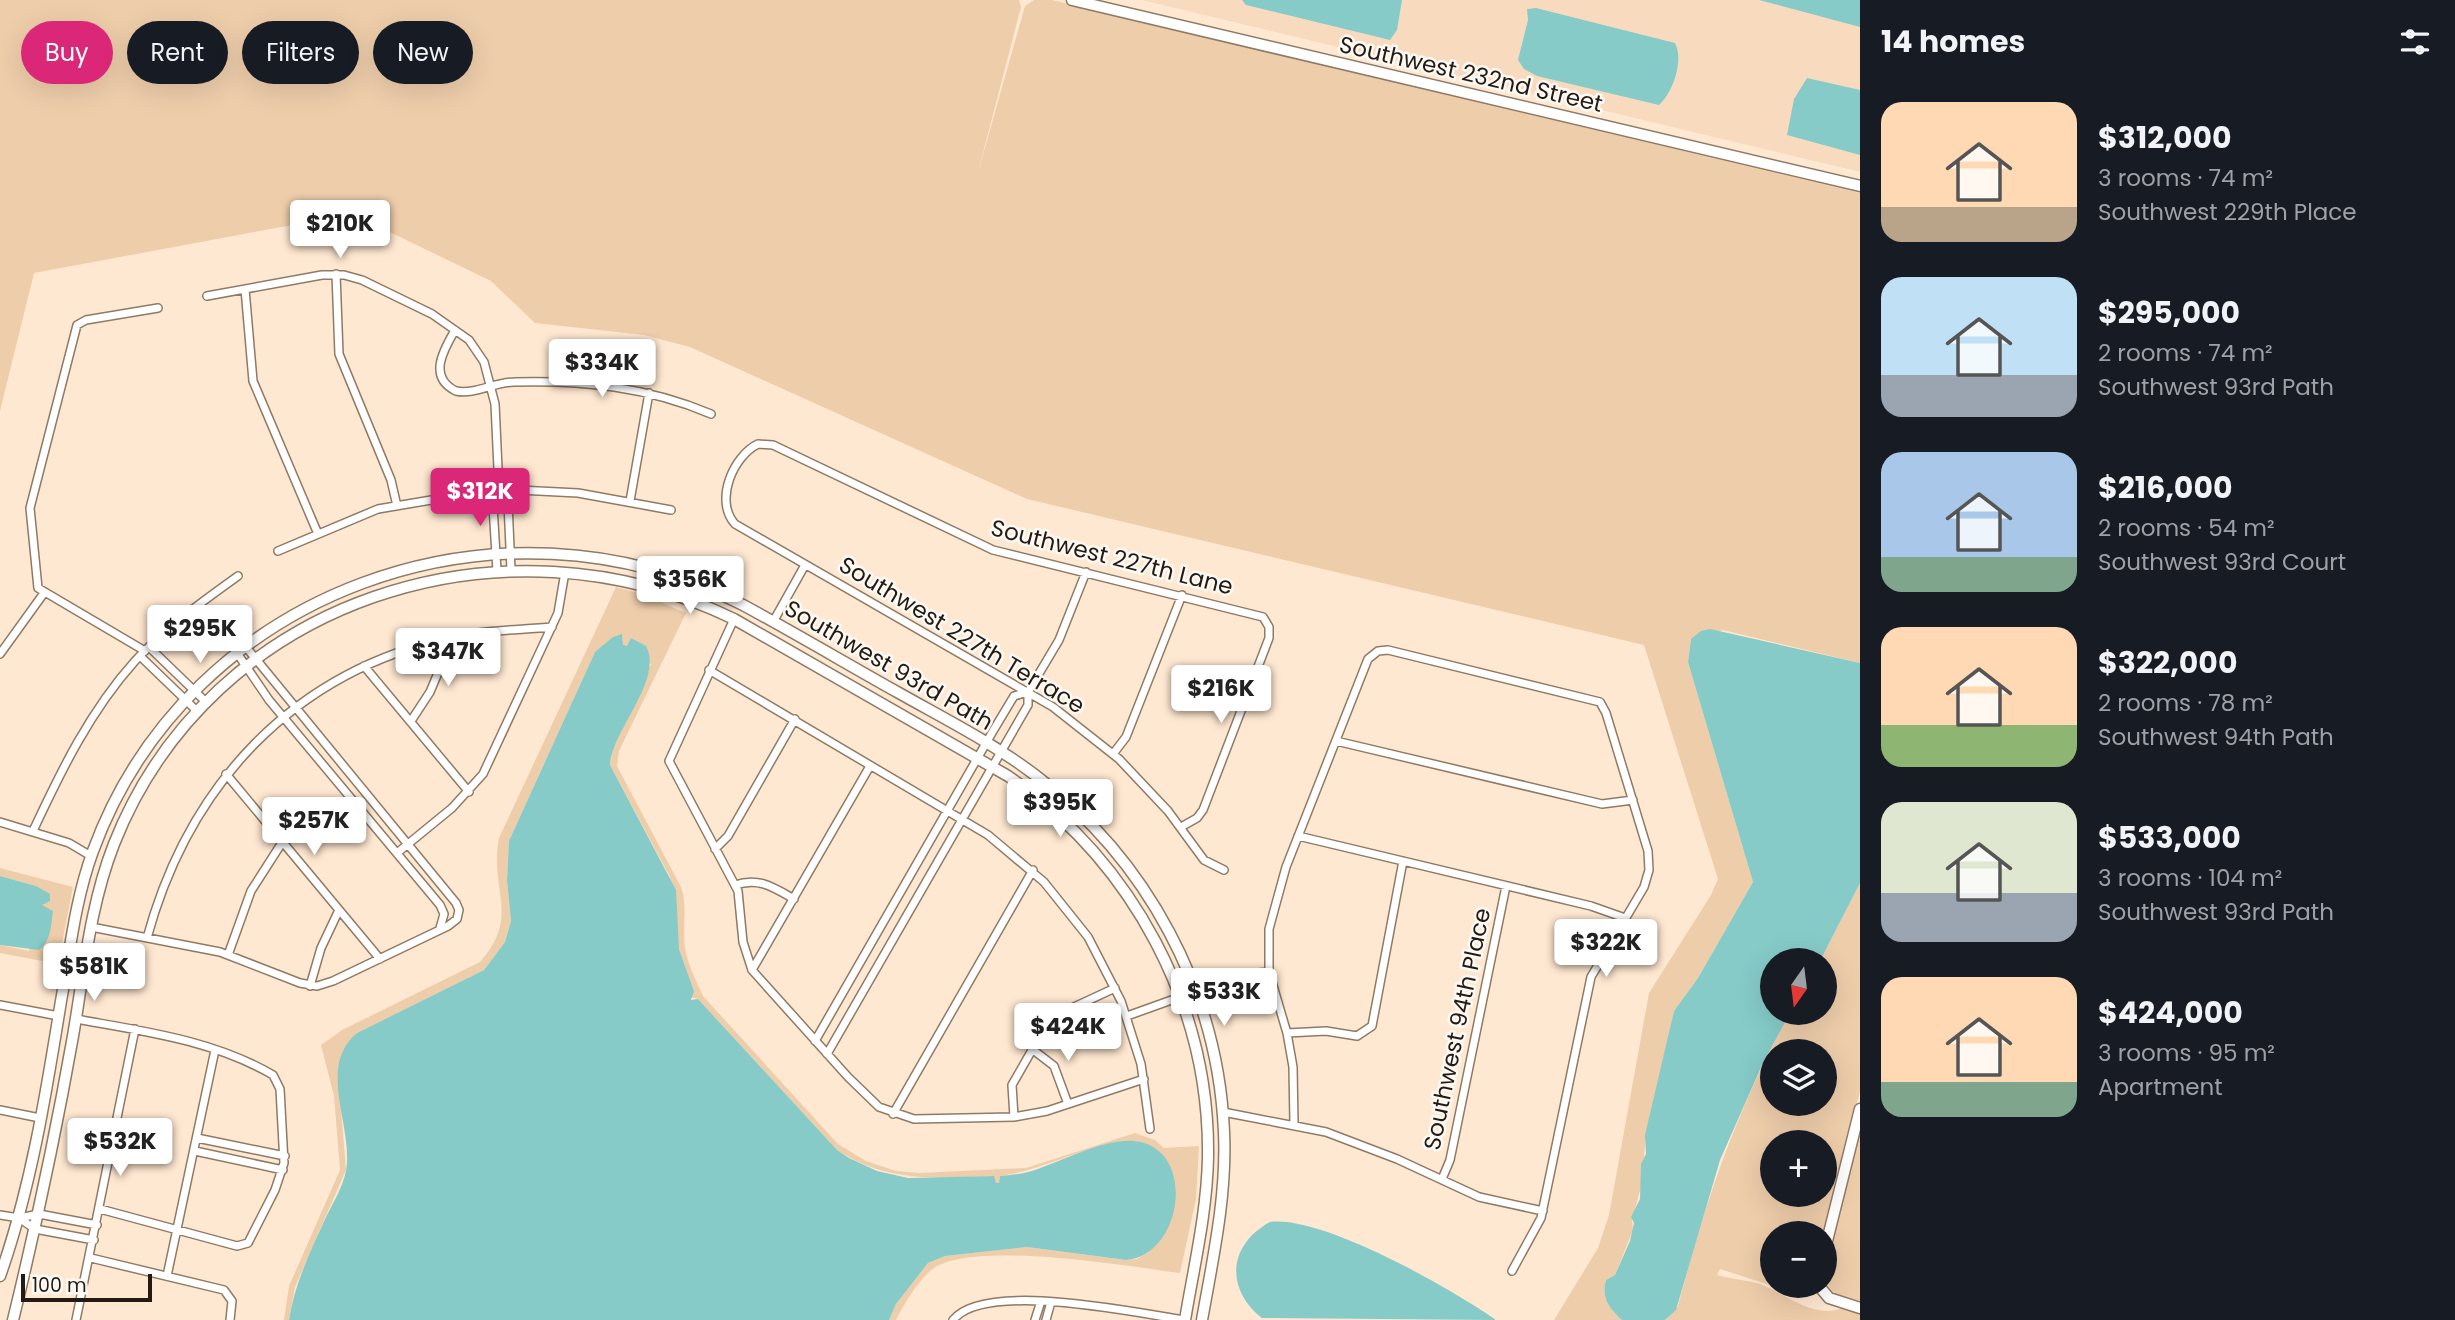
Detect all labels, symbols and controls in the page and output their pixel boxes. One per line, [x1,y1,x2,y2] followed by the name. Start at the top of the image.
[1881,20,2025,63] text: 14 homes
[21,21,113,84] chip: Buy
[127,21,228,84] chip: Rent
[242,21,359,84] chip: Filters
[373,21,473,84] chip: New
[2396,23,2434,61] icon: filters
[1336,28,1606,120] street label: Southwest 232nd Street
[2098,116,2232,159] text: $312,000
[1937,130,2021,214] icon: home
[2098,162,2273,194] text: 3 rooms · 74 m²
[2098,196,2357,228] text: Southwest 229th Place
[291,201,389,260] pin: $210K
[306,207,374,239] text: $210K
[2098,291,2240,334] text: $295,000
[1937,305,2021,389] icon: home
[2098,337,2273,369] text: 2 rooms · 74 m²
[553,340,651,399] pin: $334K
[565,346,639,378] text: $334K
[2098,371,2334,403] text: Southwest 93rd Path
[2098,466,2233,509] text: $216,000
[431,468,529,528] pin: $312K
[447,475,513,507] text: $312K
[1937,480,2021,564] icon: home
[988,511,1236,603] street label: Southwest 227th Lane
[2098,512,2275,544] text: 2 rooms · 54 m²
[2098,546,2346,578] text: Southwest 93rd Court
[833,549,1091,721] street label: Southwest 227th Terrace
[641,556,739,616] pin: $356K
[653,563,727,595] text: $356K
[779,592,999,738] street label: Southwest 93rd Path
[151,606,249,665] pin: $295K
[163,612,237,644] text: $295K
[399,628,497,688] pin: $347K
[412,635,484,667] text: $347K
[2098,641,2237,684] text: $322,000
[1937,655,2021,739] icon: home
[1172,666,1270,725] pin: $216K
[1187,672,1255,704] text: $216K
[2098,687,2273,719] text: 2 rooms · 78 m²
[2098,721,2334,753] text: Southwest 94th Path
[1011,780,1109,839] pin: $395K
[1023,786,1097,818] text: $395K
[265,798,363,857] pin: $257K
[278,804,350,836] text: $257K
[2098,816,2241,859] text: $533,000
[1937,830,2021,914] icon: home
[2098,862,2282,894] text: 3 rooms · 104 m²
[2098,896,2334,928] text: Southwest 93rd Path
[1416,905,1498,1153] street label: Southwest 94th Place
[1557,920,1655,979] pin: $322K
[1570,926,1642,958] text: $322K
[45,944,143,1003] pin: $581K
[1760,948,1838,1026] north arrow
[1760,948,1837,1298] map controls
[59,950,129,982] text: $581K
[1175,968,1273,1028] pin: $533K
[1187,975,1261,1007] text: $533K
[2098,991,2243,1034] text: $424,000
[1019,1004,1117,1063] pin: $424K
[1937,1005,2021,1089] icon: home
[1030,1010,1106,1042] text: $424K
[2098,1037,2275,1069] text: 3 rooms · 95 m²
[1760,1039,1837,1116] button: layers
[2098,1071,2223,1103] text: Apartment
[71,1118,169,1178] pin: $532K
[83,1125,157,1157] text: $532K
[1760,1130,1837,1207] button: +
[1760,1221,1837,1298] button: −
[21,1271,152,1303] scale bar
[32,1272,87,1299] text: 100 m

